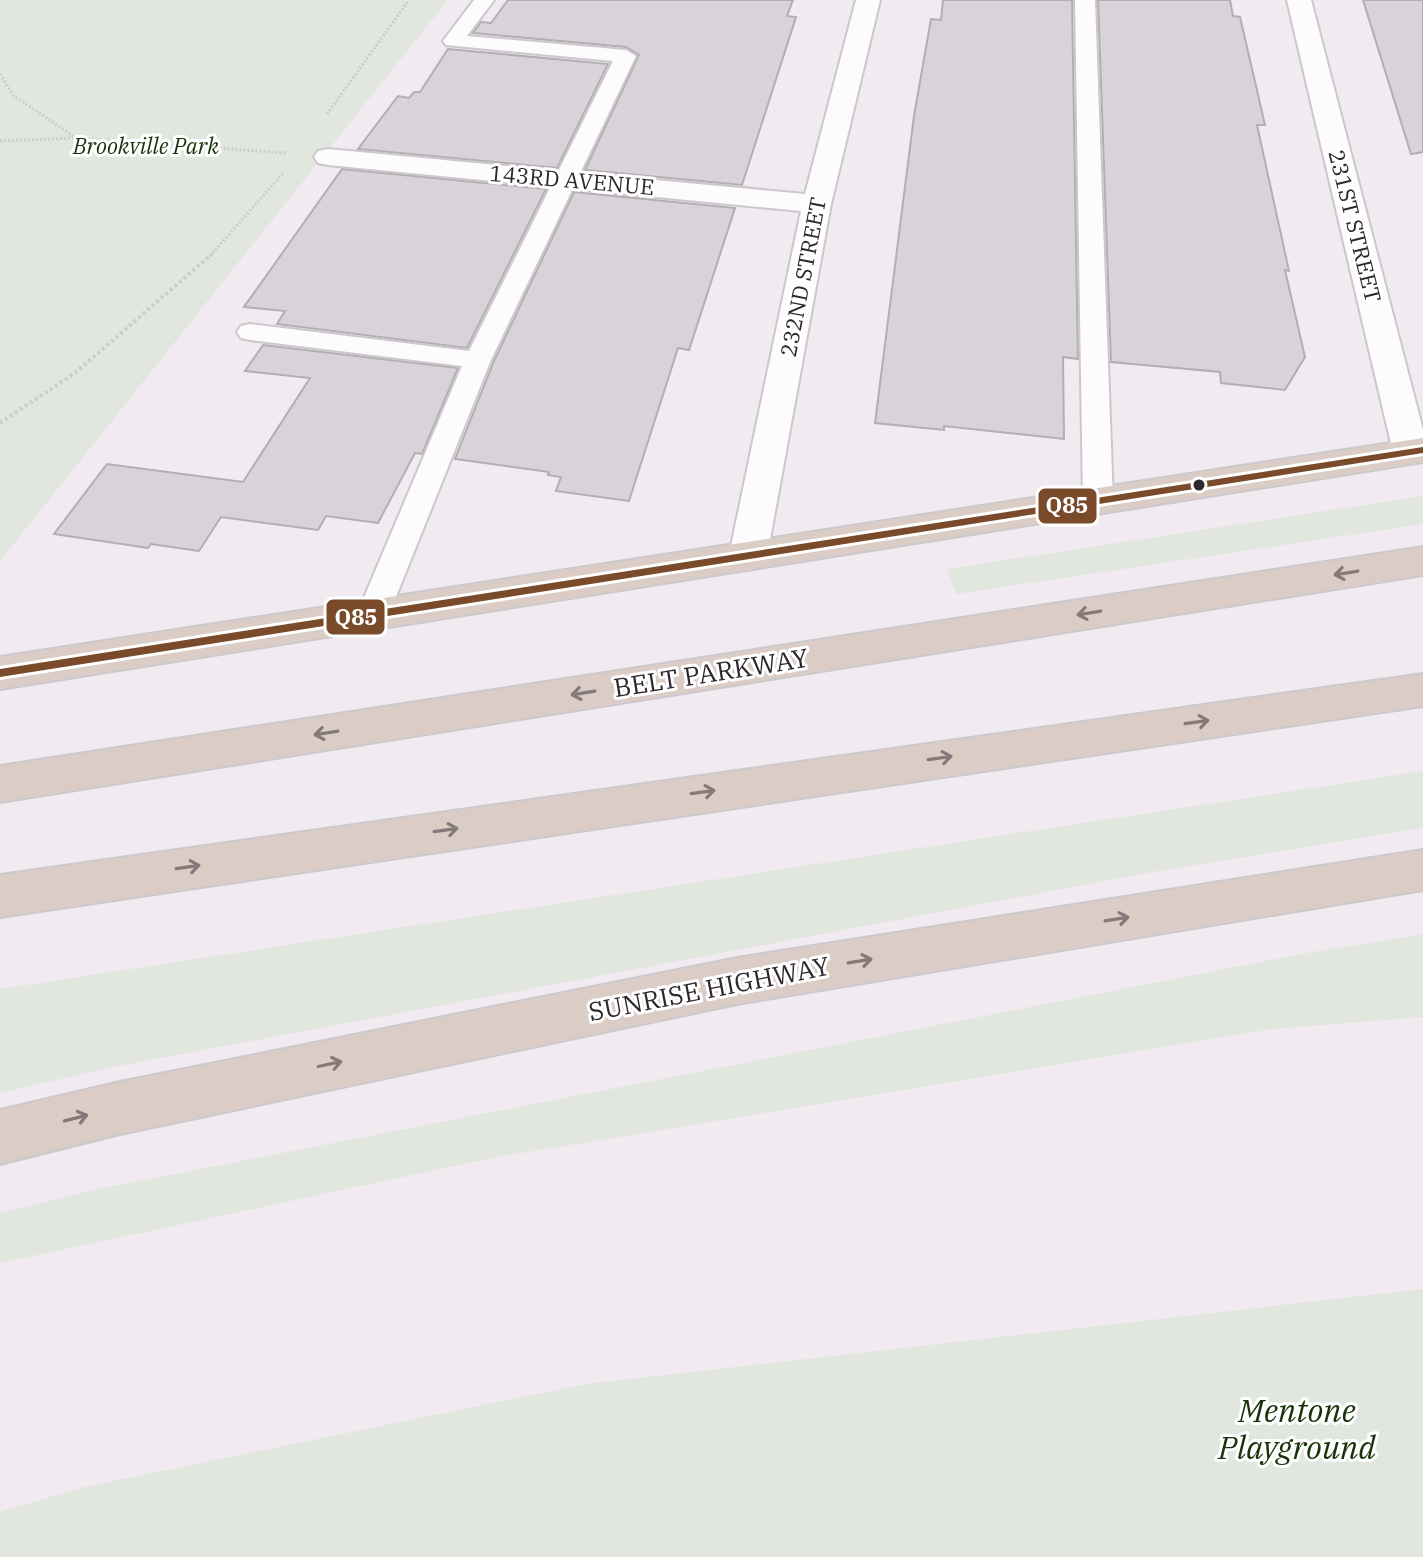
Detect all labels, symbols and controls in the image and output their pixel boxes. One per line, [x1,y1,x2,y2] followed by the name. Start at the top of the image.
[72,131,219,160] park label: Brookville Park
[1323,147,1388,305] street label: 231ST STREET
[489,158,656,201] street label: 143RD AVENUE
[773,195,832,359] street label: 232ND STREET
[1191,477,1207,493] unlabelled marker
[1037,487,1098,525] line badge: Q85
[1045,490,1089,519] text: Q85
[1334,566,1359,581] one-way arrow
[325,598,386,636] line badge: Q85
[334,602,378,631] text: Q85
[1077,607,1102,622] one-way arrow
[611,640,811,704] street label: BELT PARKWAY
[571,686,596,701] one-way arrow
[1184,714,1209,729] one-way arrow
[314,726,340,741] one-way arrow
[927,750,952,765] one-way arrow
[690,784,715,799] one-way arrow
[432,822,458,837] one-way arrow
[175,859,200,874] one-way arrow
[1103,911,1129,926] one-way arrow
[585,948,832,1028] street label: SUNRISE HIGHWAY
[847,953,872,968] one-way arrow
[317,1056,342,1071] one-way arrow
[62,1110,88,1125] one-way arrow
[1217,1389,1376,1468] park label: Mentone Playground

